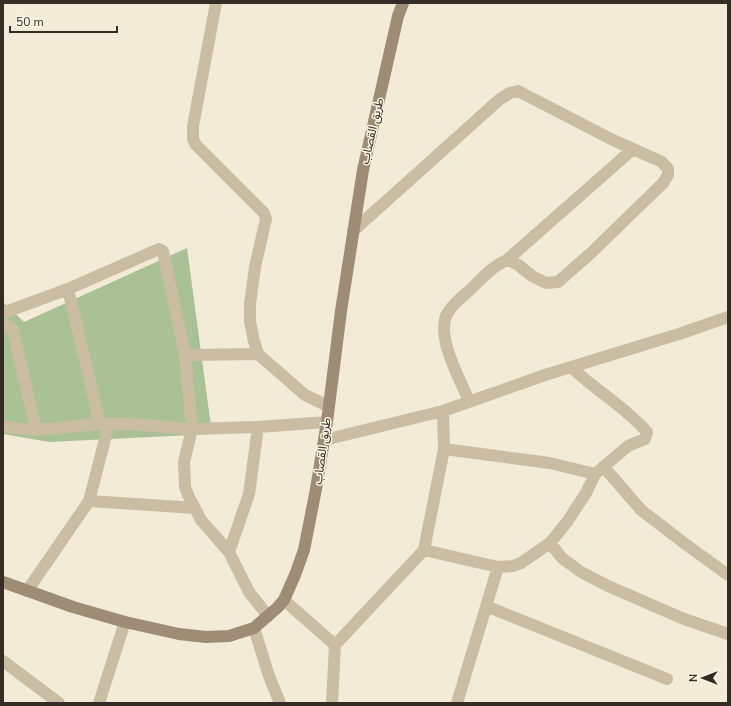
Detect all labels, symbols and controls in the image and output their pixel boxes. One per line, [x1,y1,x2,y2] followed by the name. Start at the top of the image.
[10,8,117,34] scale bar
[16,14,44,30] text: 50 m
[357,96,387,166] street label: طريق القصاب
[309,416,335,486] street label: طريق القصاب
[683,658,723,698] north arrow
[686,674,701,682] text: N

